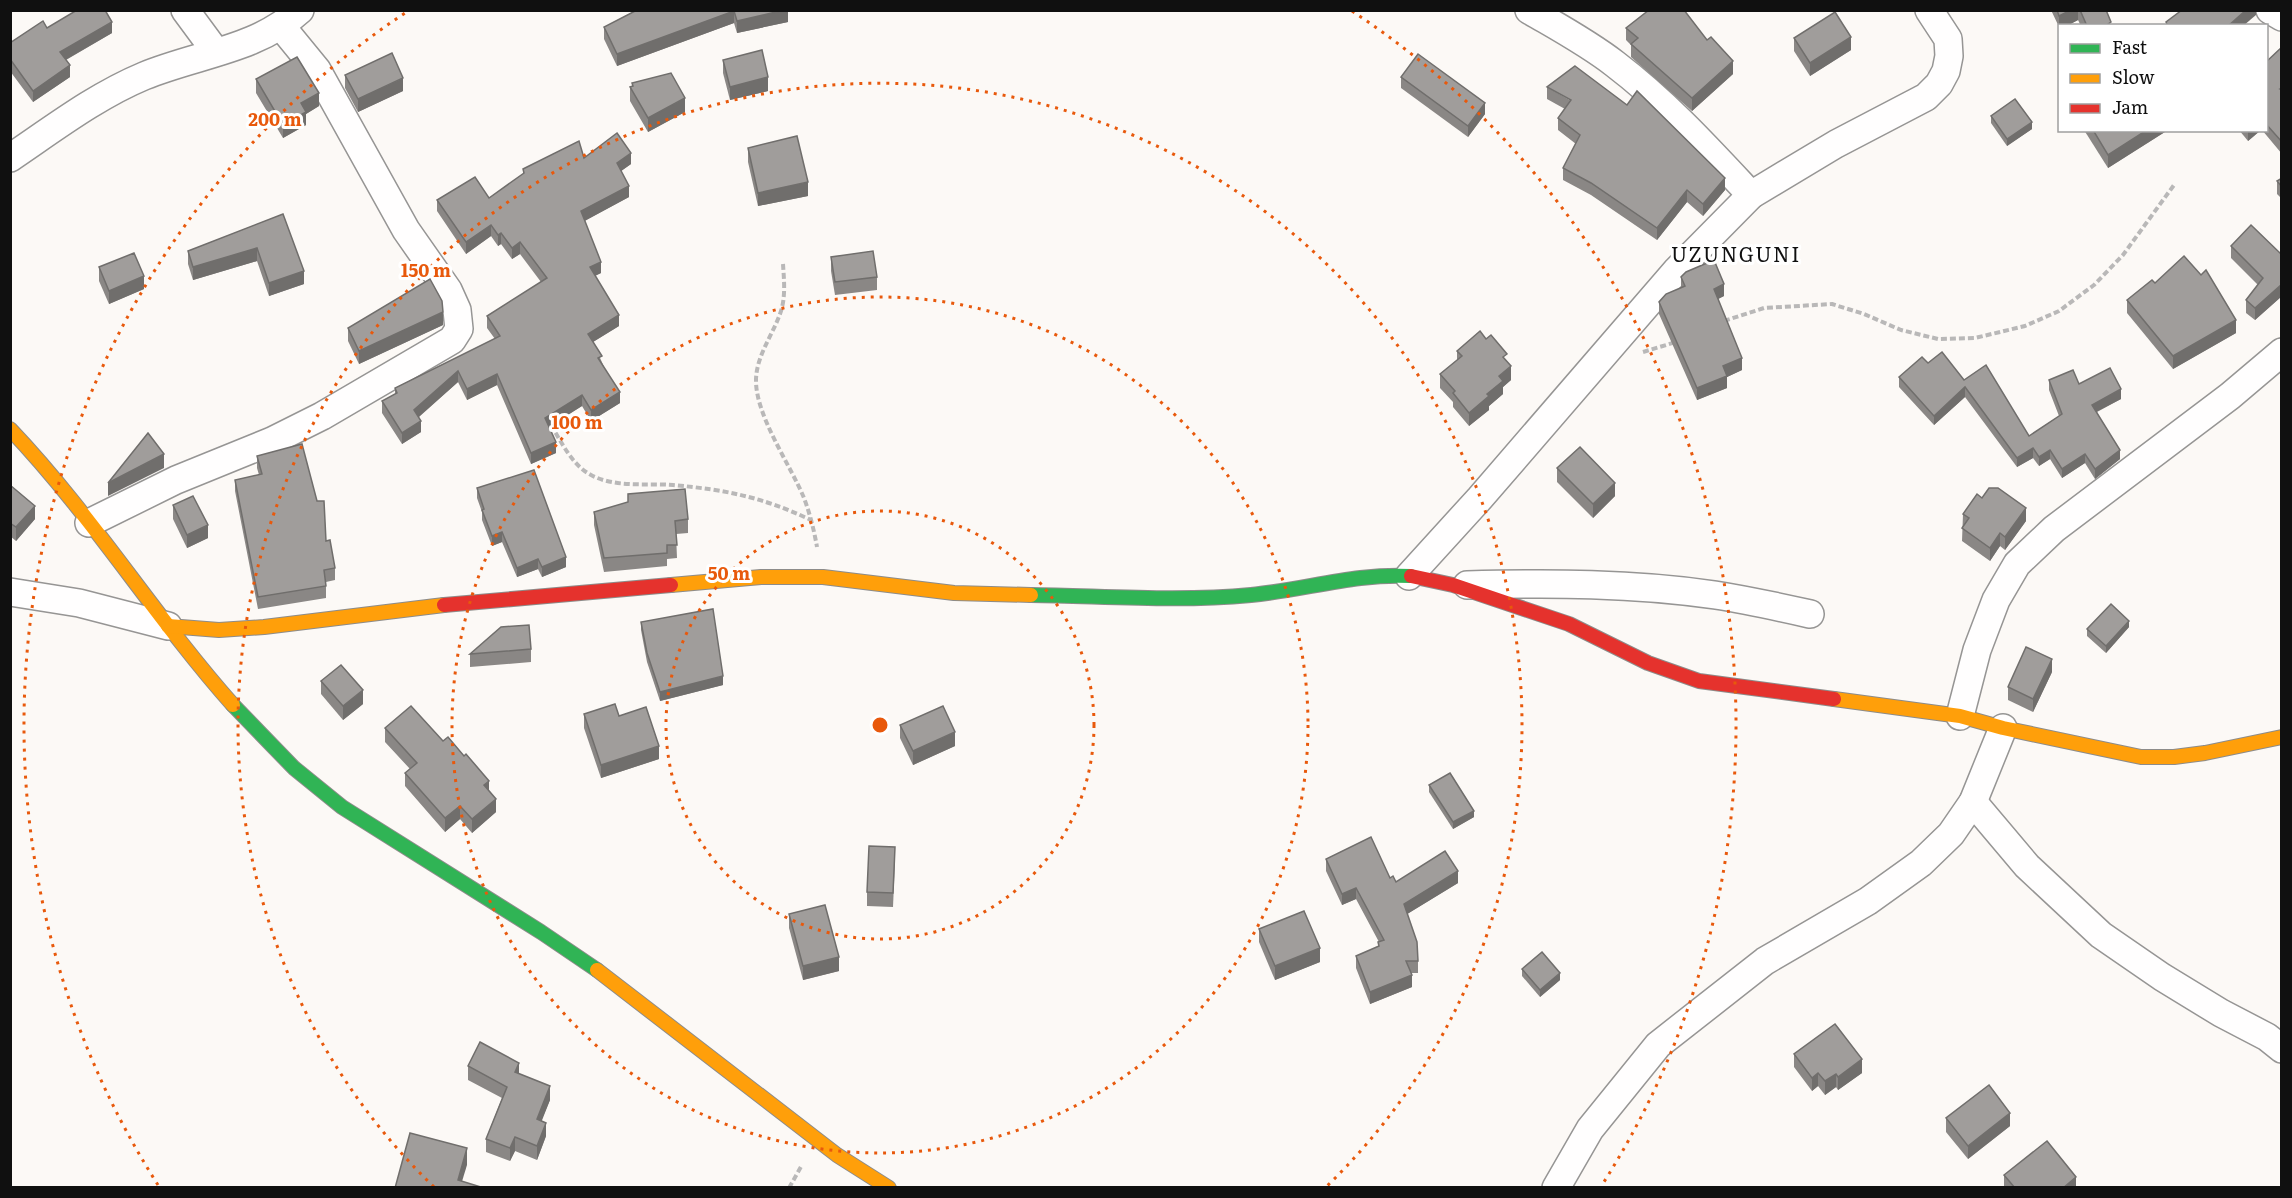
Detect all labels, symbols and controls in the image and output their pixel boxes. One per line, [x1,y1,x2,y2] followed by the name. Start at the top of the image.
[2058,24,2268,132] legend
[2112,33,2148,60] text: Fast
[2112,63,2155,90] text: Slow
[2112,93,2148,120] text: Jam
[248,105,302,132] text: 200 m
[1671,238,1801,268] district label: UZUNGUNI
[401,256,451,283] text: 150 m
[551,408,603,435] text: 100 m
[708,559,750,586] text: 50 m
[870,715,890,735] centre of rings

